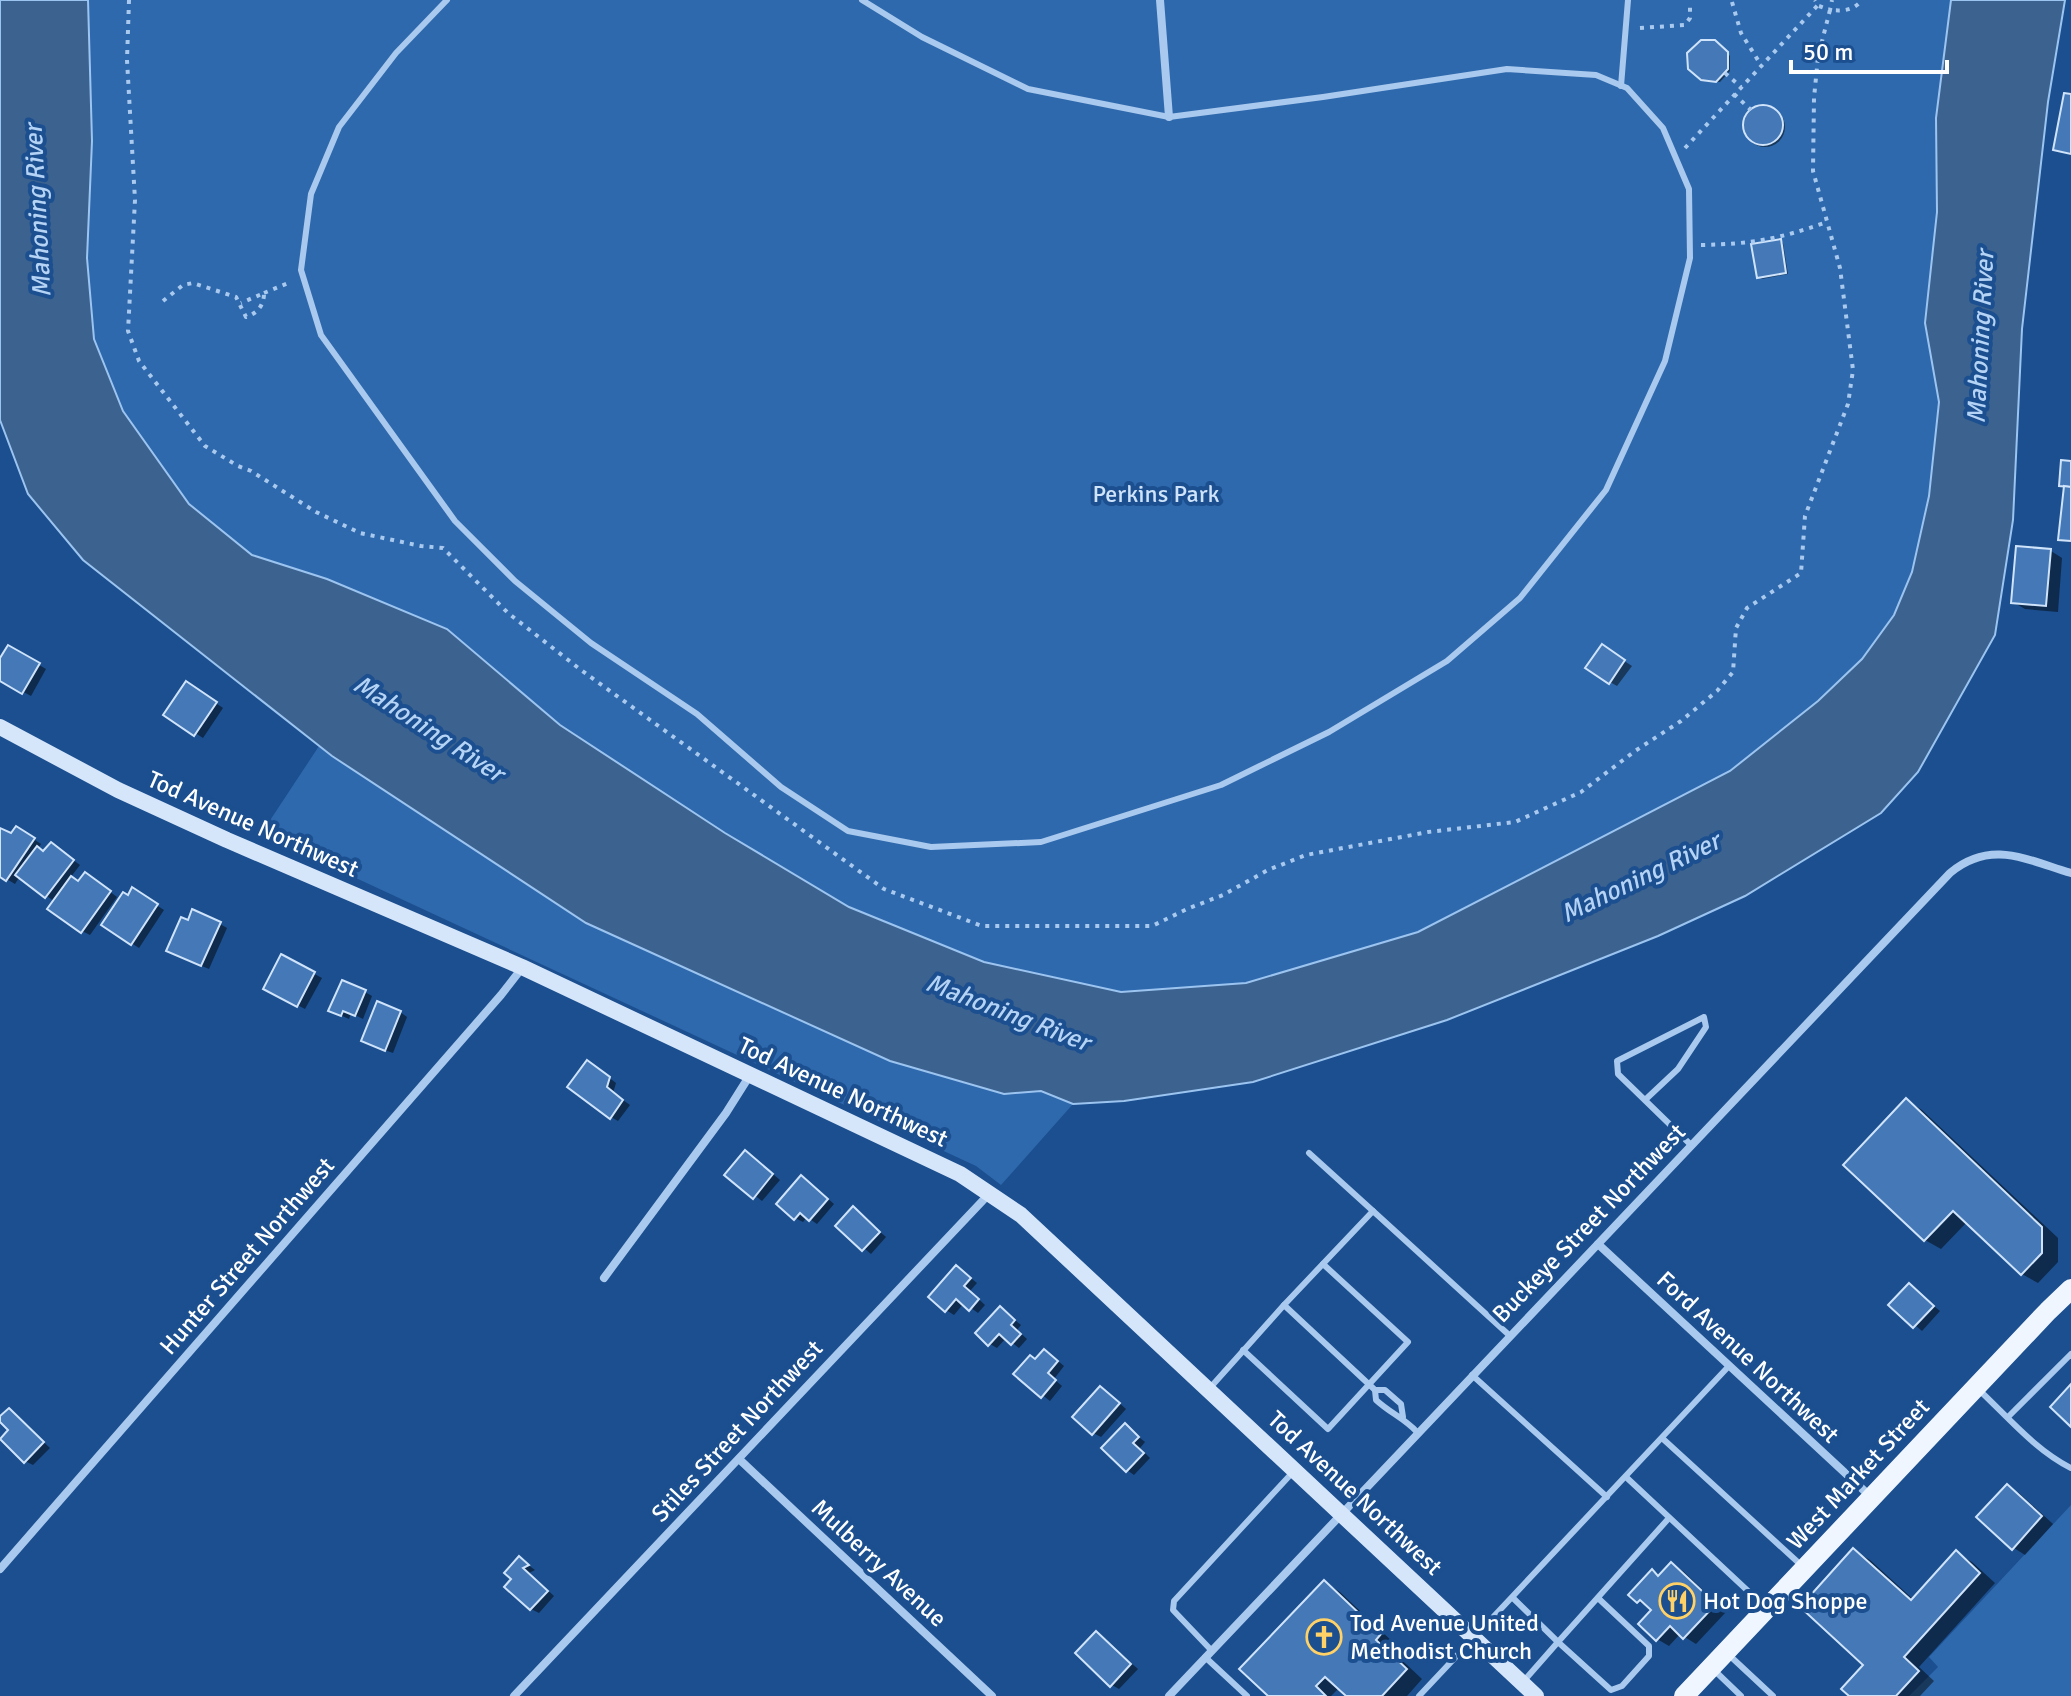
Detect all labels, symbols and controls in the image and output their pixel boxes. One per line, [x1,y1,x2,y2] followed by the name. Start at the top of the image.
[1791,24,1947,74] scale bar
[1803,37,1853,67] text: 50 m
[17,120,59,298] water label: Mahoning River
[1960,246,2002,424] water label: Mahoning River
[1092,479,1220,509] park label: Perkins Park
[347,668,513,791] water label: Mahoning River
[143,764,363,884] street label: Tod Avenue Northwest
[1556,824,1728,930] water label: Mahoning River
[921,967,1097,1060] water label: Mahoning River
[733,1030,953,1154] street label: Tod Avenue Northwest
[1486,1117,1692,1329] street label: Buckeye Street Northwest
[153,1151,341,1361] street label: Hunter Street Northwest
[1651,1265,1845,1449] street label: Ford Avenue Northwest
[645,1334,829,1528] street label: Stiles Street Northwest
[1780,1392,1936,1556] street label: West Market Street
[1261,1404,1449,1582] street label: Tod Avenue Northwest
[805,1493,953,1633] street label: Mulberry Avenue
[1658,1582,1696,1620] restaurant icon: Hot Dog Shoppe
[1703,1586,1867,1616] place label: Hot Dog Shoppe
[1350,1608,1539,1666] place label: Tod Avenue United Methodist Church
[1305,1618,1343,1656] church icon: Tod Avenue United Methodist Church

